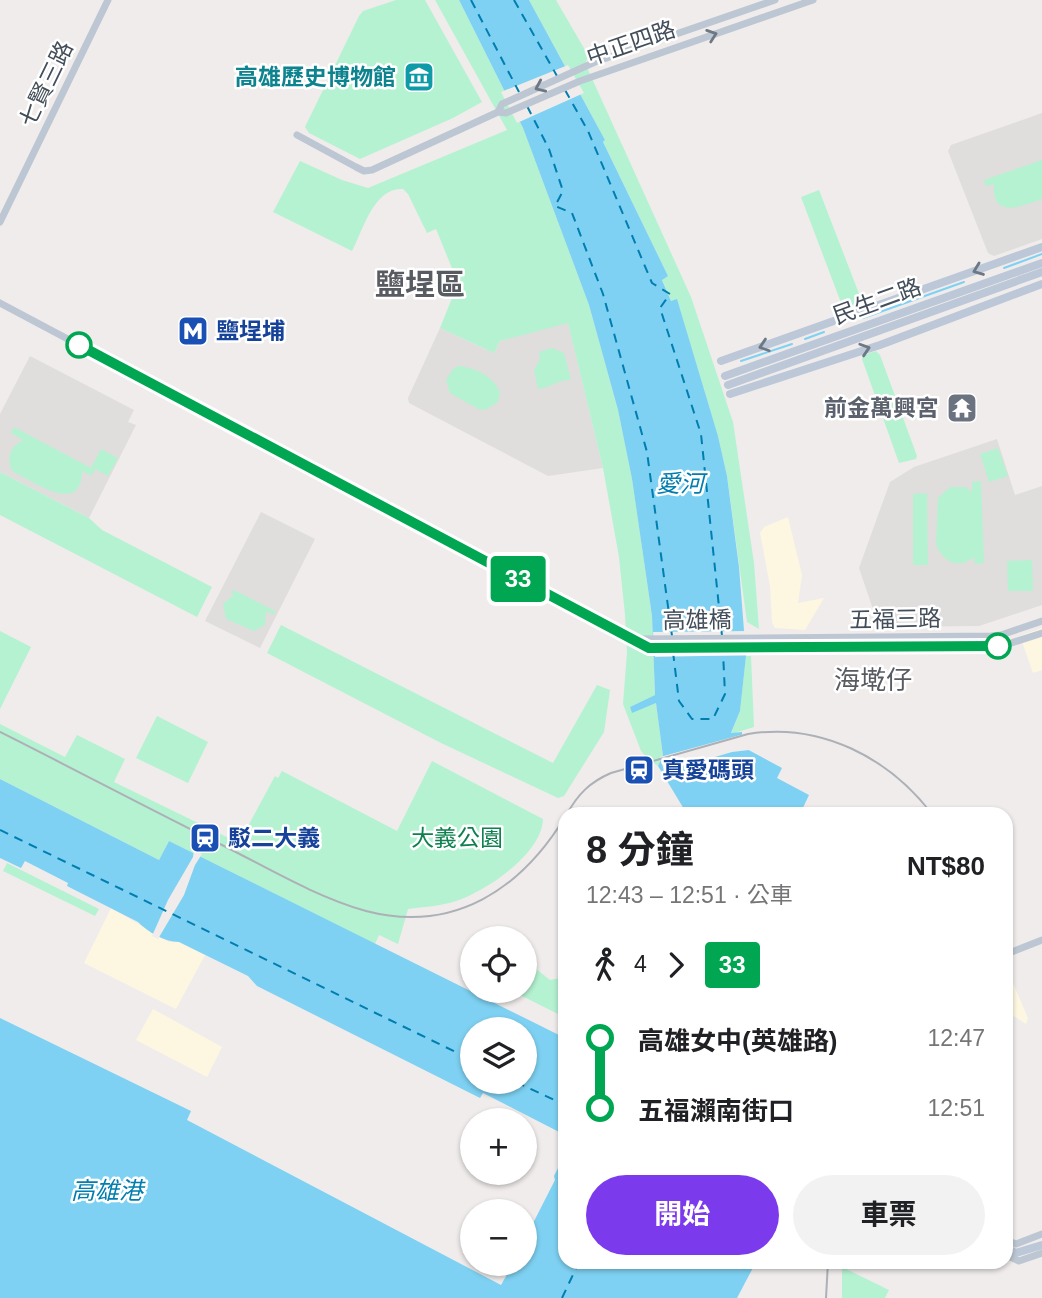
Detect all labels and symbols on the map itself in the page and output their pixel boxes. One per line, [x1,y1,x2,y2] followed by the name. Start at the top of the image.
[583,16,679,70] street label: 中正四路
[706,29,718,43] one-way arrow
[14,37,78,131] street label: 七賢三路
[402,60,436,94] museum icon: 高雄歷史博物館
[235,64,396,90] place label: 高雄歷史博物館
[535,79,548,93] one-way arrow
[972,261,984,275] one-way arrow
[375,268,465,301] district label: 鹽埕區
[829,273,925,329] street label: 民生二路
[176,314,210,348] metro station icon: 鹽埕埔
[216,318,285,344] place label: 鹽埕埔
[66,332,92,358] unlabelled marker
[758,338,770,352] one-way arrow
[858,343,871,357] one-way arrow
[945,391,979,425] temple icon: 前金萬興宮
[824,395,939,421] place label: 前金萬興宮
[656,470,708,497] water label: 愛河
[486,556,550,602] line badge: 33
[849,605,941,633] street label: 五福三路
[662,606,732,634] street label: 高雄橋
[985,633,1011,659] unlabelled marker
[834,665,912,695] district label: 海墘仔
[622,753,656,787] station icon: 真愛碼頭
[662,757,754,783] place label: 真愛碼頭
[188,821,222,855] station icon: 駁二大義
[228,825,320,851] place label: 駁二大義
[411,825,503,851] park label: 大義公園
[71,1177,146,1204] water label: 高雄港

